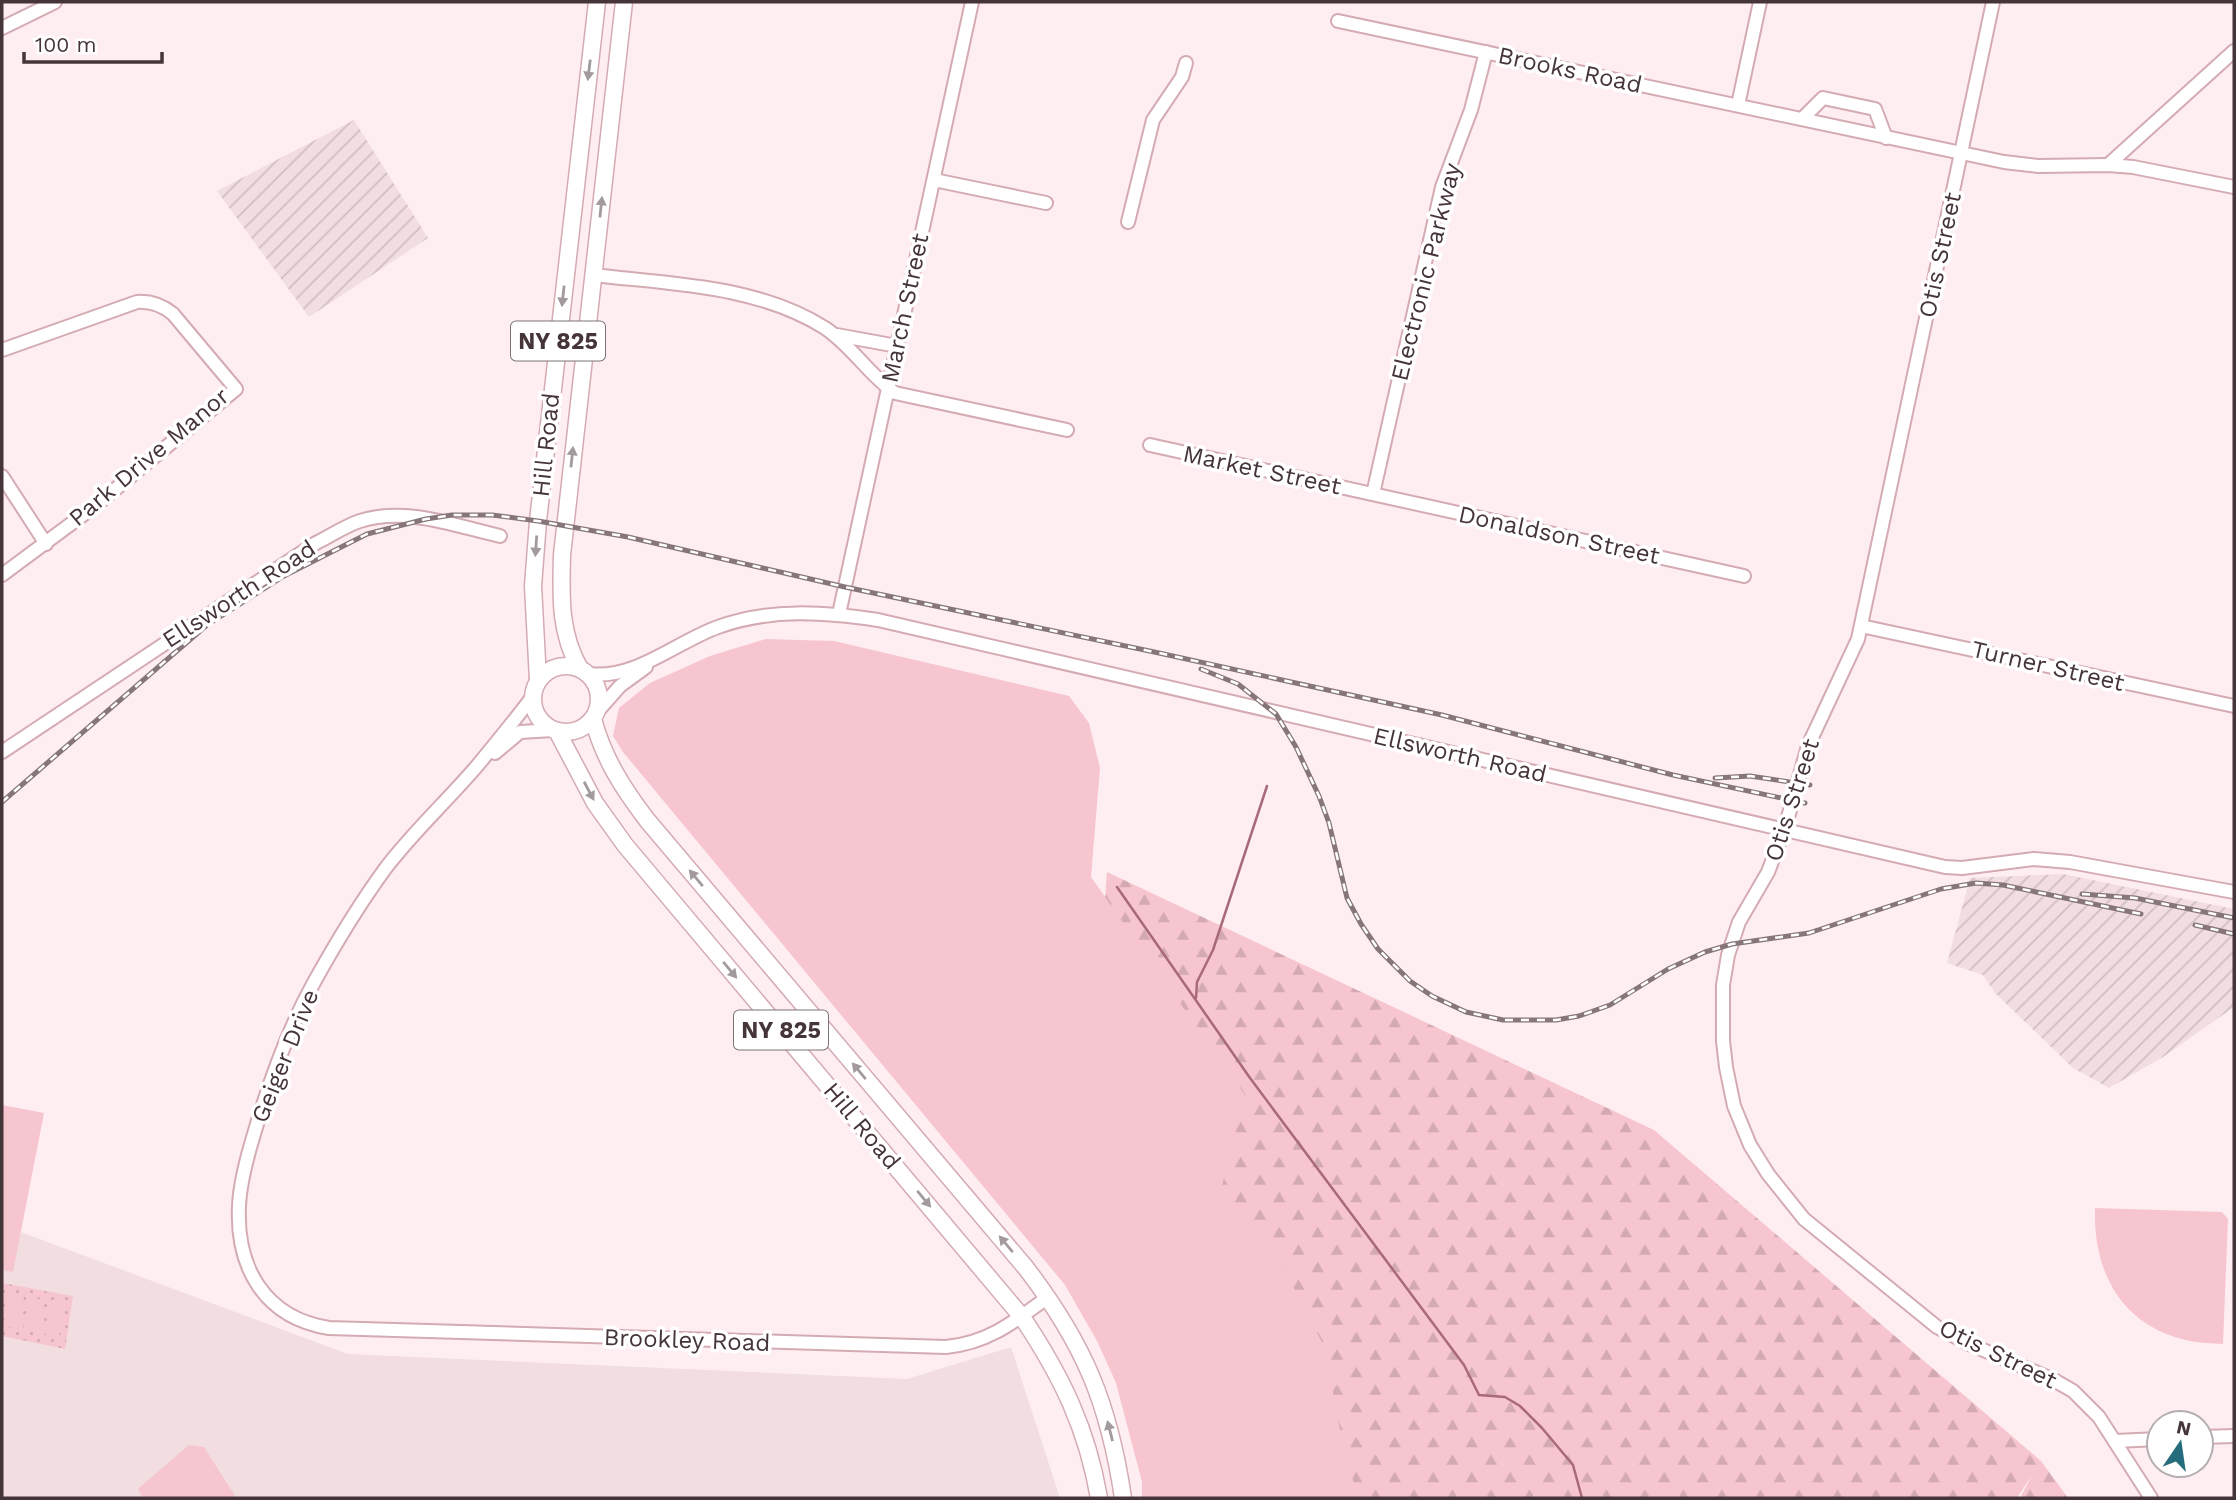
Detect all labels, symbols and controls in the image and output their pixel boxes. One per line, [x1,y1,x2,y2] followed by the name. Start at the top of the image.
[24,21,163,65] scale bar
[35,32,97,57] text: 100 m
[1495,41,1645,99] street label: Brooks Road
[583,59,594,81] one-way arrow
[1385,160,1467,384] street label: Electronic Parkway
[1913,190,1967,320] street label: Otis Street
[595,196,606,218] one-way arrow
[875,231,935,385] street label: March Street
[558,285,569,307] one-way arrow
[511,322,605,360] road number: NY 825
[63,382,235,532] street label: Park Drive Manor
[527,392,565,498] street label: Hill Road
[1180,440,1344,500] street label: Market Street
[567,446,578,468] one-way arrow
[1456,500,1662,570] street label: Donaldson Street
[157,534,321,654] street label: Ellsworth Road
[530,535,541,557] one-way arrow
[1969,635,2127,697] street label: Turner Street
[1371,721,1549,789] street label: Ellsworth Road
[1759,735,1825,865] street label: Otis Street
[583,782,595,801] one-way arrow
[689,870,704,887] one-way arrow
[722,961,737,978] one-way arrow
[246,985,324,1127] street label: Geiger Drive
[734,1010,828,1050] road number: NY 825
[852,1062,867,1079] one-way arrow
[818,1077,906,1175] street label: Hill Road
[916,1191,931,1208] one-way arrow
[998,1235,1014,1253] one-way arrow
[1935,1313,2061,1395] street label: Otis Street
[603,1323,771,1357] street label: Brookley Road
[2145,1409,2215,1479] north arrow
[2174,1415,2193,1441] text: N
[1104,1420,1115,1442] one-way arrow

